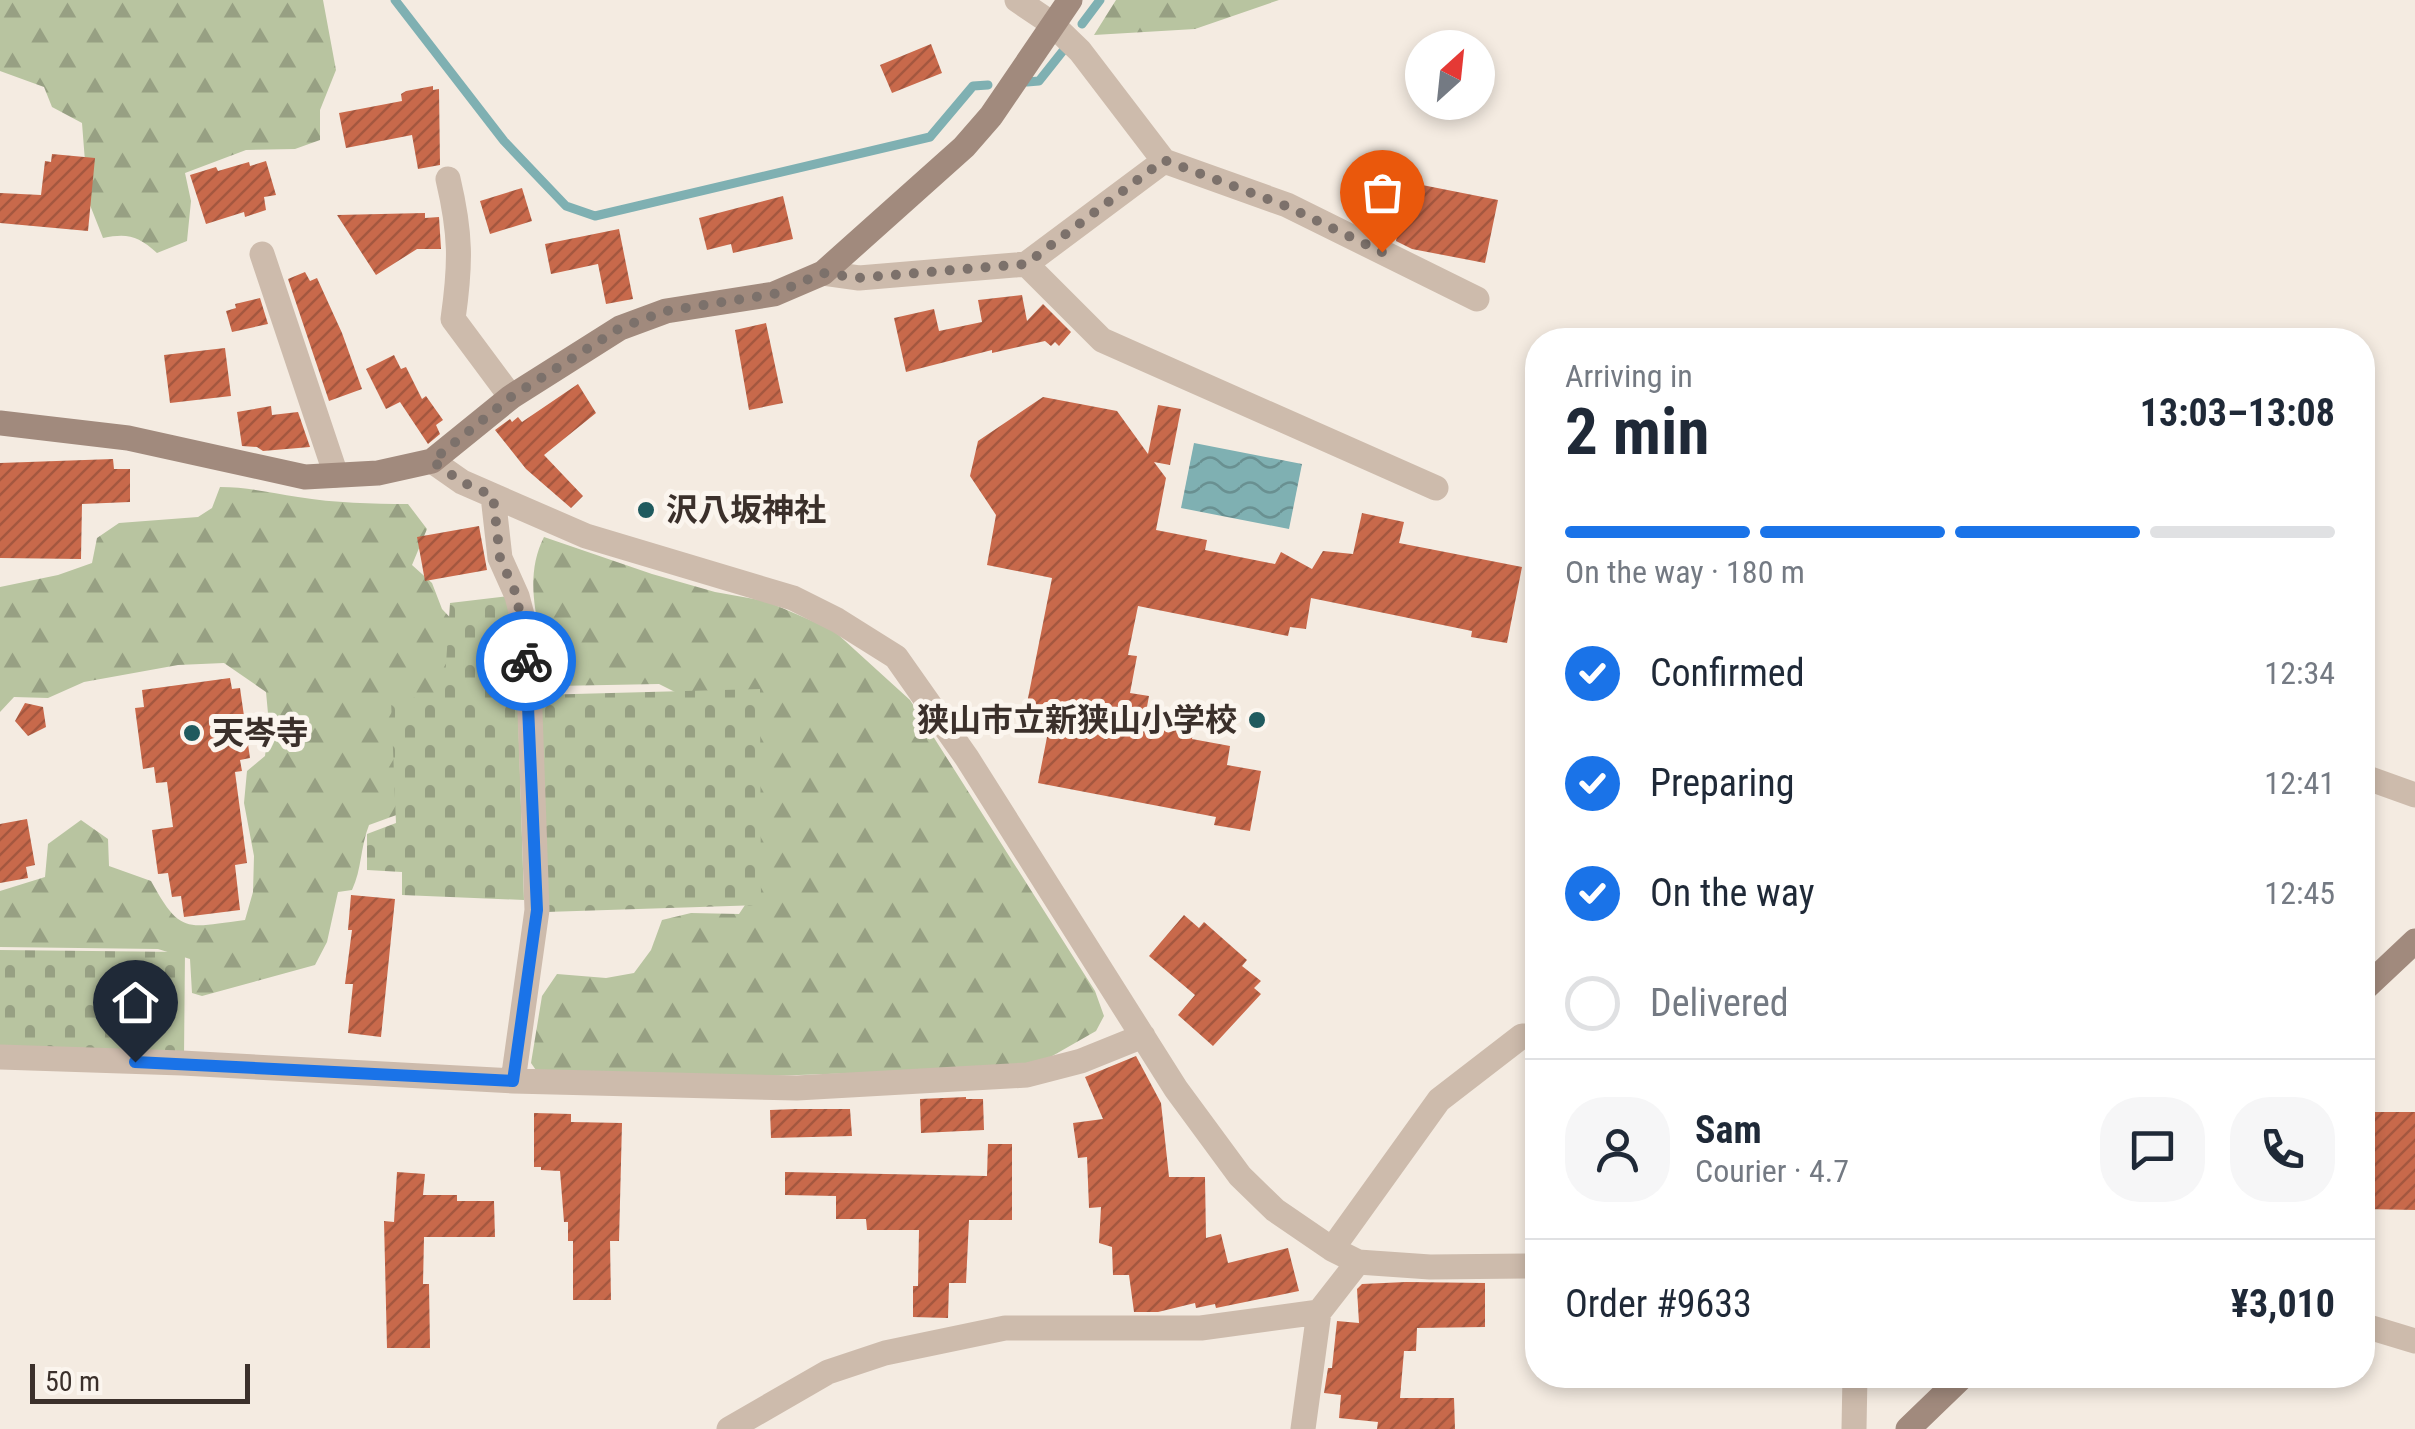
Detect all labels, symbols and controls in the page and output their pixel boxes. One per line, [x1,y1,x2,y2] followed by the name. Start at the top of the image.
[1405,30,1495,120] north arrow
[1405,30,1495,120] map controls
[1340,150,1425,253] pin
[1355,165,1410,220] icon: bag
[1565,357,1693,395] text: Arriving in
[2140,391,2335,435] text: 13:03–13:08
[1565,394,1709,470] text: 2 min
[666,491,826,529] place label: 沢八坂神社
[635,499,657,521] marker: 沢八坂神社
[1565,553,1805,591] text: On the way · 180 m
[476,611,576,711] courier
[499,634,554,689] icon: bike
[1565,646,1620,701] icon: check
[1650,651,1805,695] text: Confirmed
[2264,654,2335,692] text: 12:34
[917,701,1237,739] place label: 狭山市立新狭山小学校
[1246,709,1268,731] marker: 狭山市立新狭山小学校
[212,714,308,752] place label: 天岑寺
[181,722,203,744] marker: 天岑寺
[1565,756,1620,811] icon: check
[1650,761,1795,805] text: Preparing
[2264,764,2335,802] text: 12:41
[1565,866,1620,921] icon: check
[1650,871,1815,915] text: On the way
[2264,874,2335,912] text: 12:45
[93,960,178,1063] pin
[108,975,163,1030] icon: home
[1650,981,1789,1025] text: Delivered
[1565,1097,1670,1202] button: person
[2100,1097,2205,1202] button: chat
[2230,1097,2335,1202] button: phone
[1695,1108,1762,1152] text: Sam
[1695,1152,1849,1190] text: Courier · 4.7
[1565,1282,1752,1326] text: Order #9633
[2231,1282,2335,1326] text: ¥3,010
[30,1359,250,1404] scale bar
[45,1365,100,1398] text: 50 m

